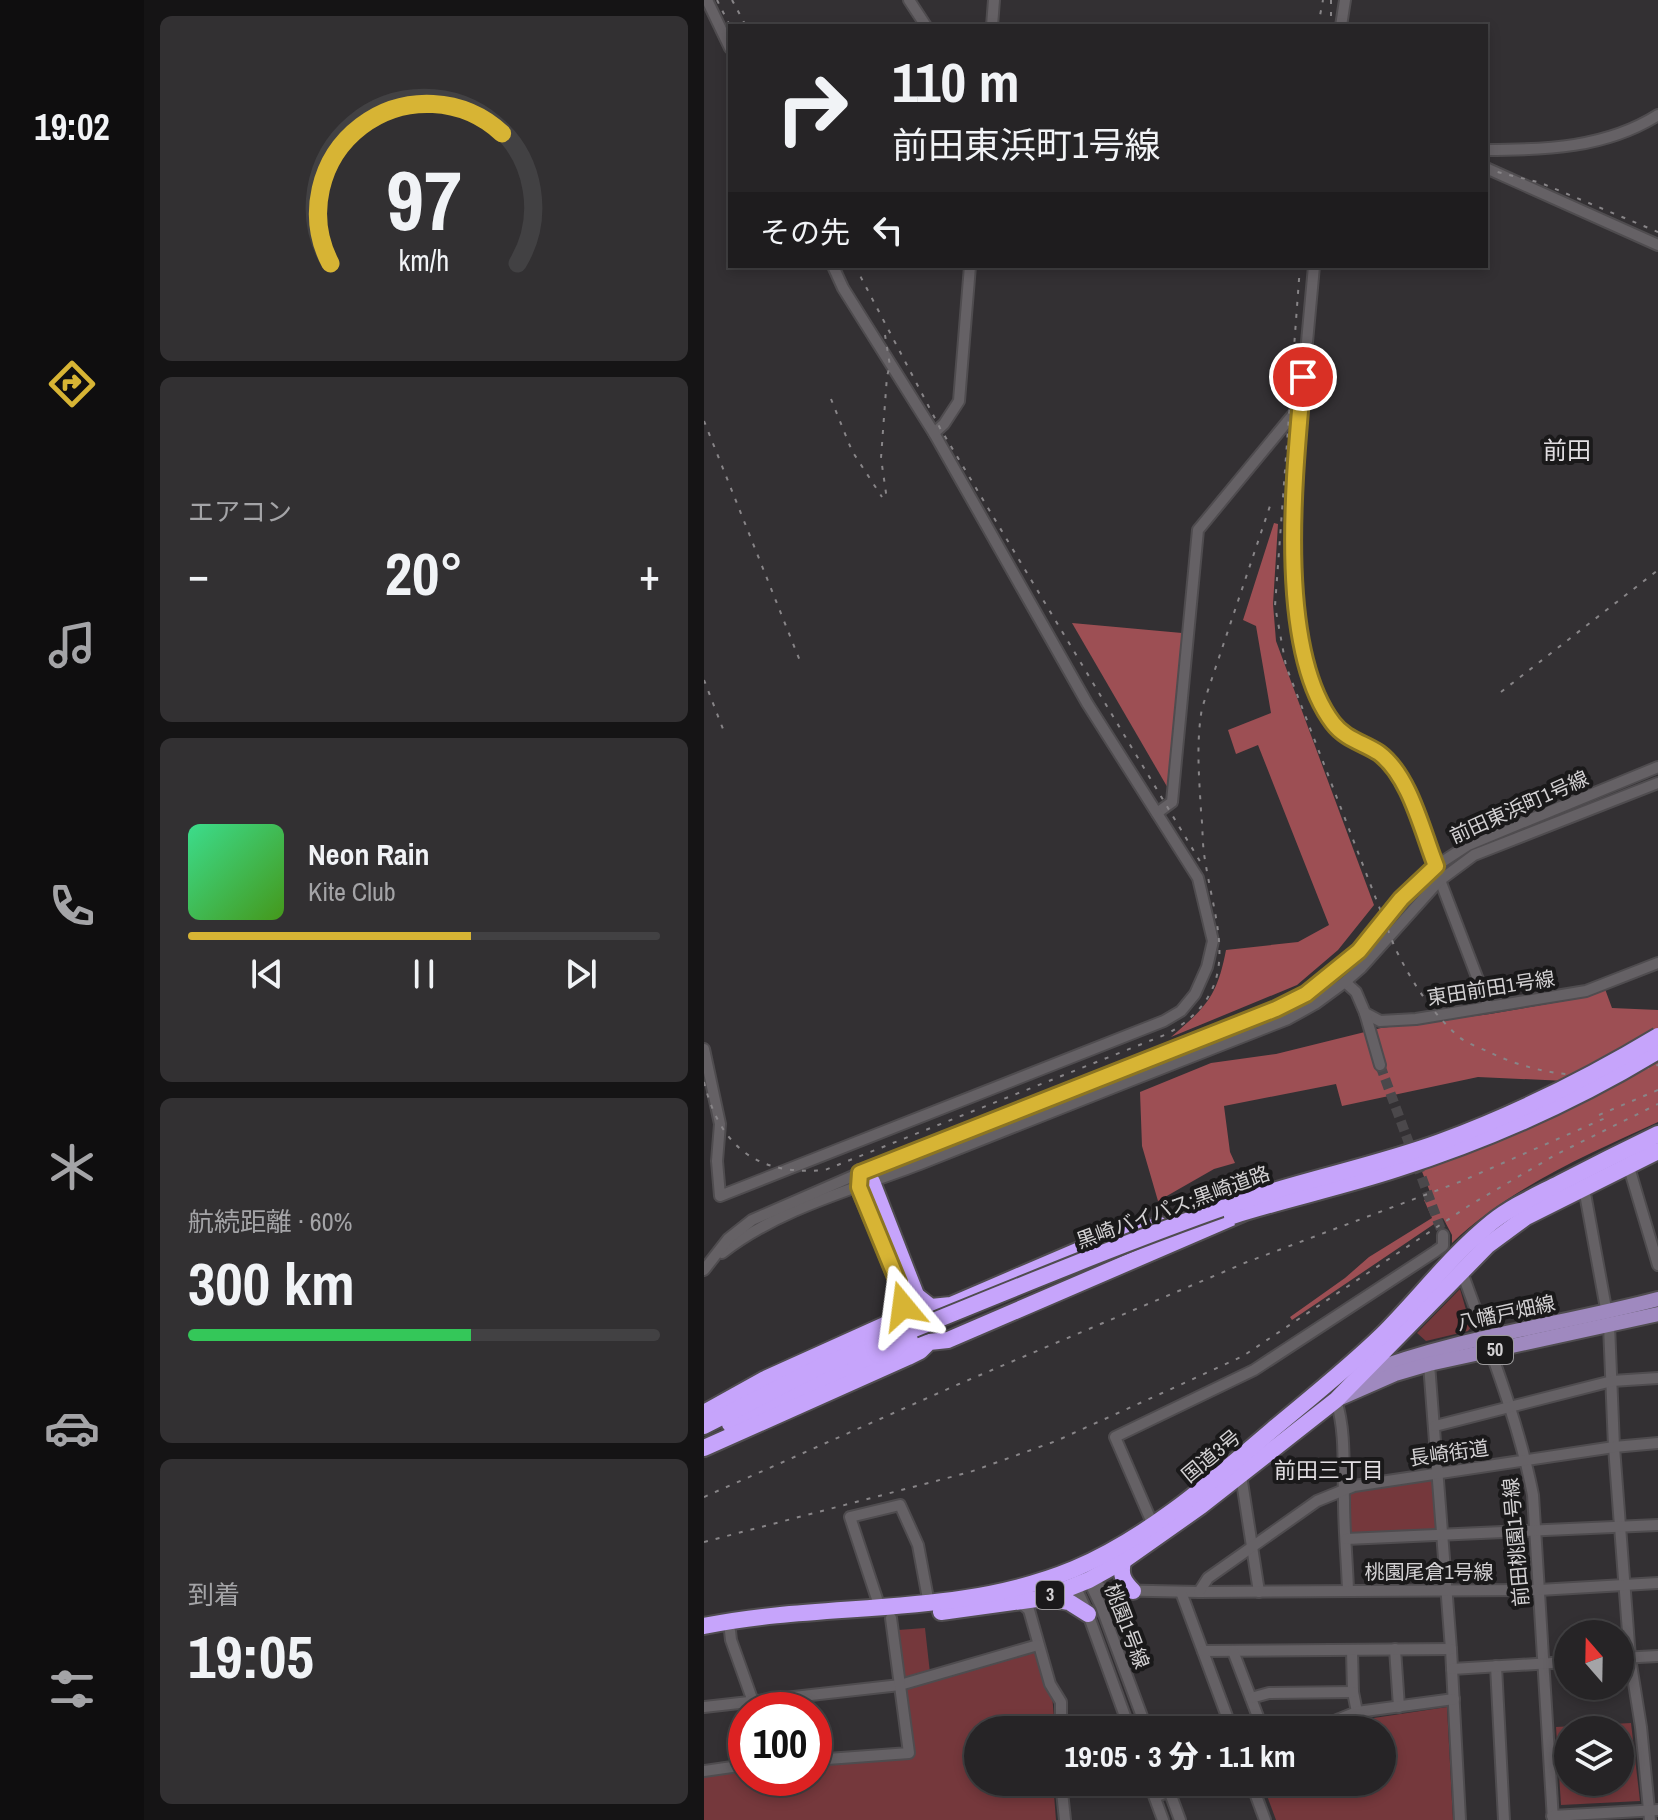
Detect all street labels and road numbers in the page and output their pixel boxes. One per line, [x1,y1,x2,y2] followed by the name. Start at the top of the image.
[1445,764,1592,849] street label: 前田東浜町1号線
[1425,964,1557,1011] street label: 東田前田1号線
[1072,1159,1273,1254] street label: 黒崎バイパス;黒崎道路
[1454,1289,1558,1336] street label: 八幡戸畑線
[1477,1336,1513,1364] road number: 50
[1176,1423,1246,1488] street label: 国道3号
[1407,1434,1490,1471] street label: 長崎街道
[1496,1477,1535,1608] street label: 前田桃園1号線
[1364,1558,1494,1585] street label: 桃園尾倉1号線
[1099,1579,1156,1672] street label: 桃園1号線
[1036,1581,1064,1609] road number: 3

